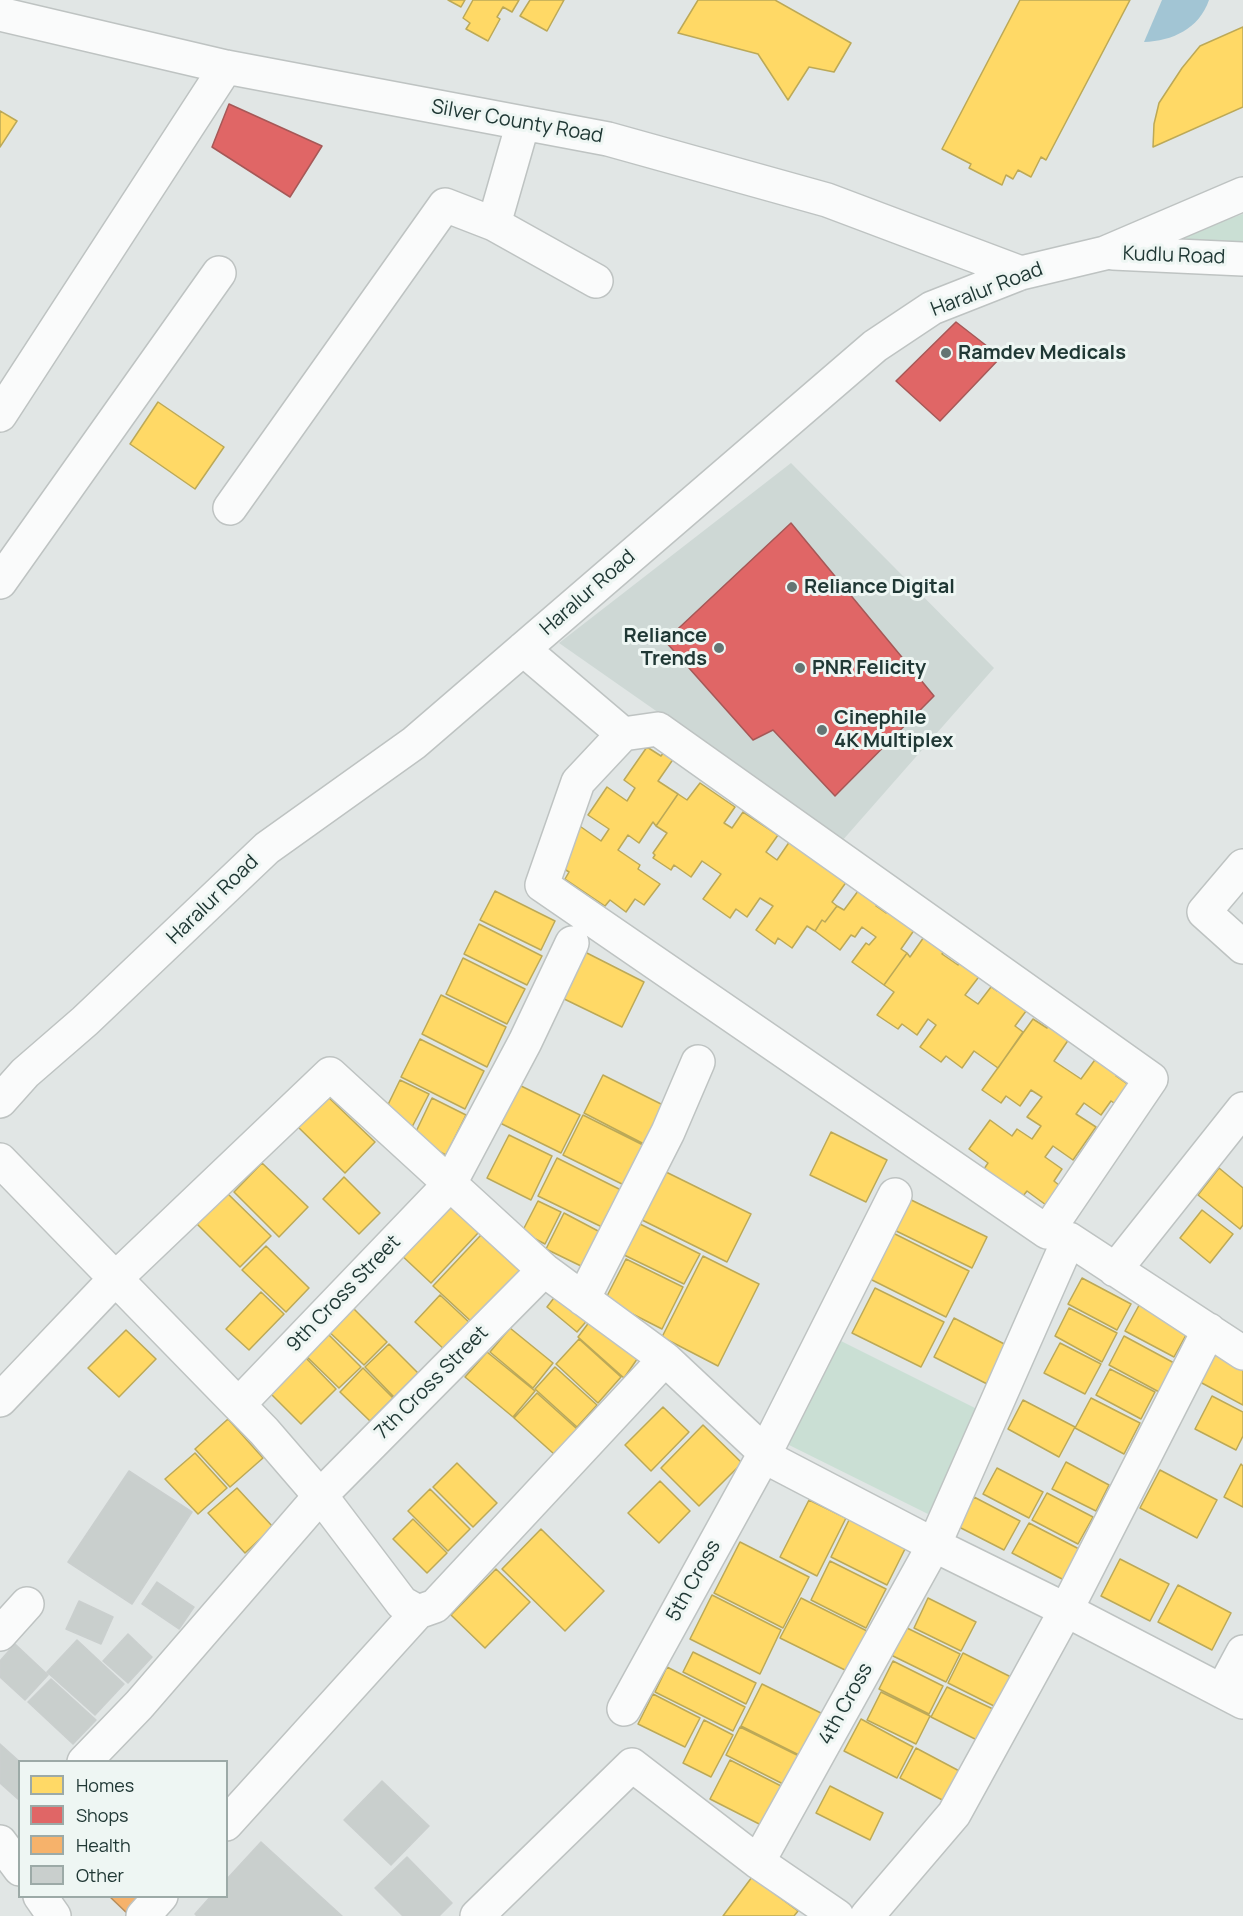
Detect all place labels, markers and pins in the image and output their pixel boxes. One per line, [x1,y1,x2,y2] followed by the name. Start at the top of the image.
[958,341,1126,365] place label: Ramdev Medicals
[939,346,953,360] marker: Ramdev Medicals
[804,575,955,599] place label: Reliance Digital
[785,580,799,594] marker: Reliance Digital
[623,624,707,671] place label: Reliance Trends
[712,641,726,655] marker: Reliance Trends
[812,656,926,680] place label: PNR Felicity
[793,661,807,675] marker: PNR Felicity
[834,706,953,753] place label: Cinephile 4K Multiplex
[815,723,829,737] marker: Cinephile 4K Multiplex

